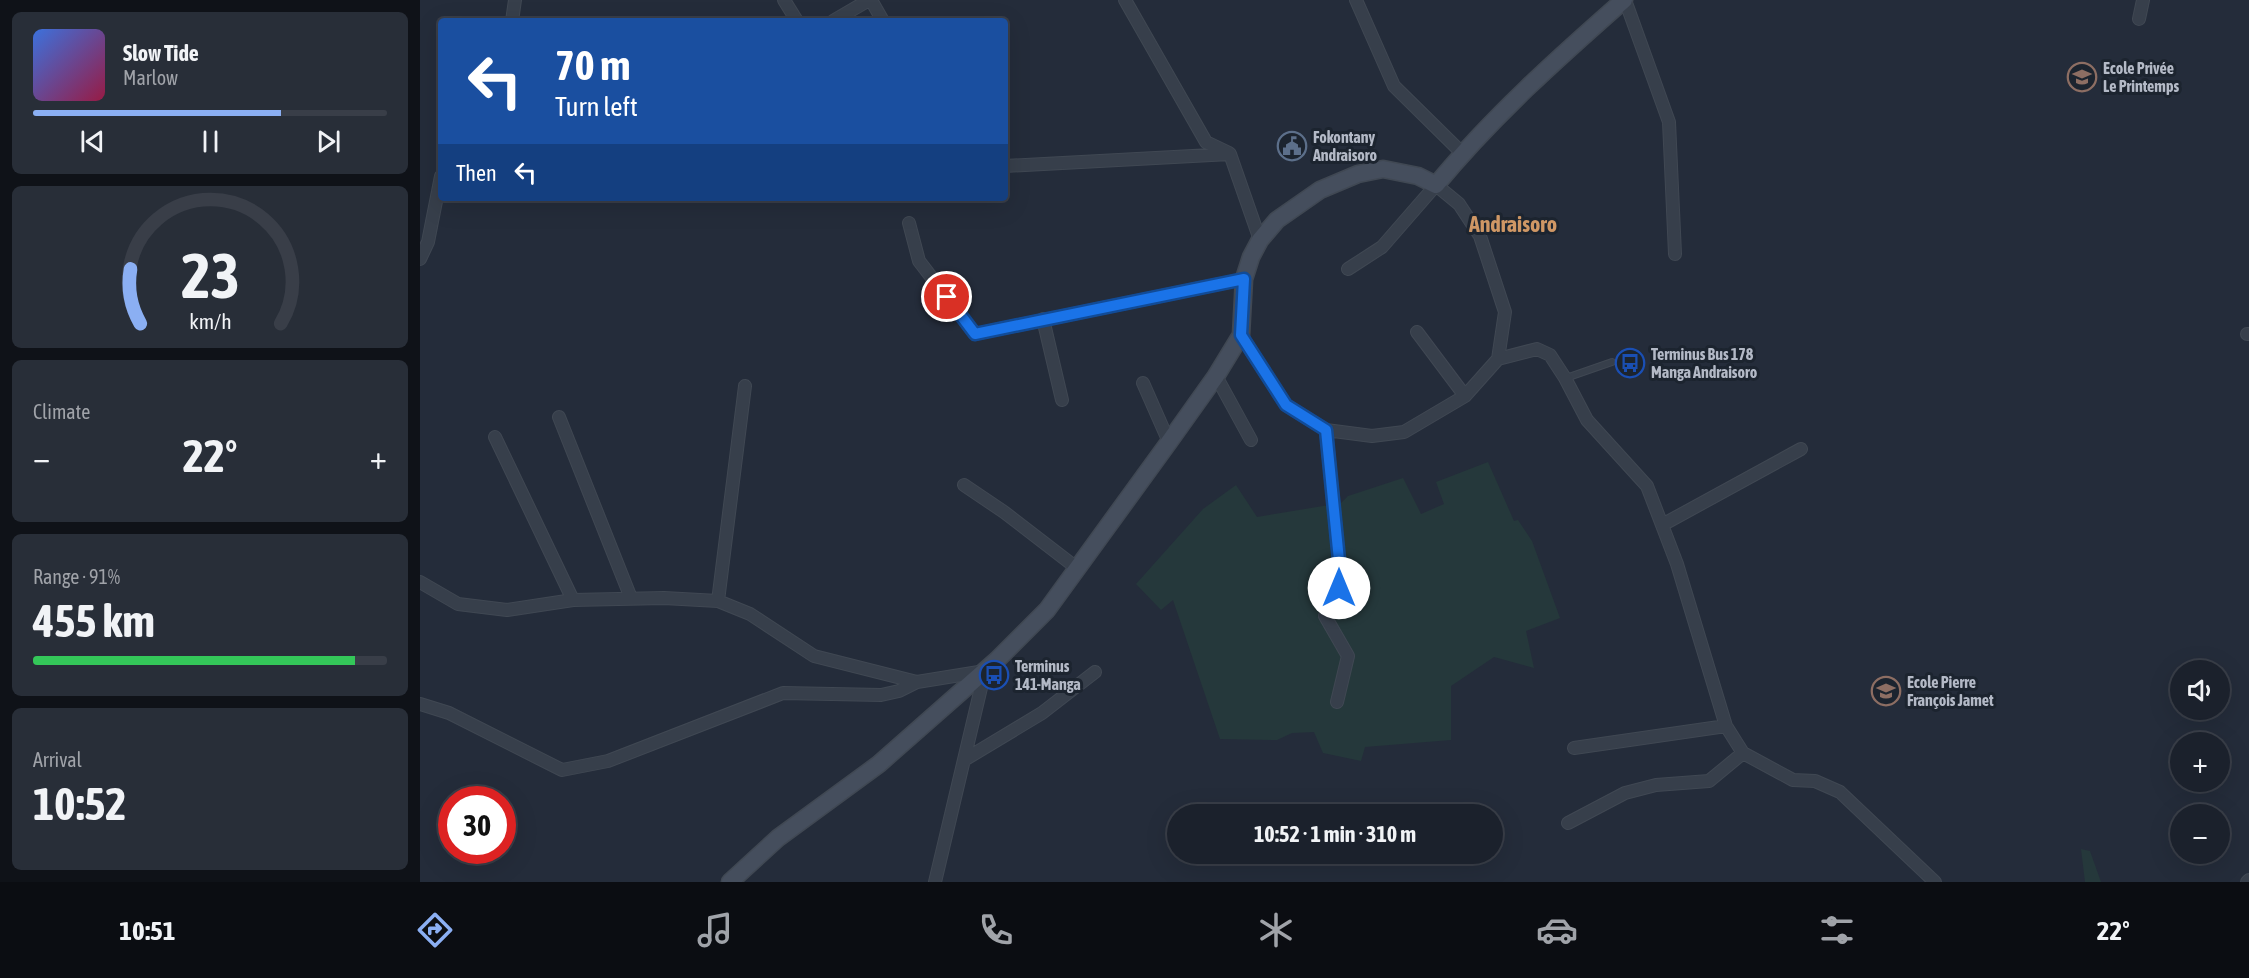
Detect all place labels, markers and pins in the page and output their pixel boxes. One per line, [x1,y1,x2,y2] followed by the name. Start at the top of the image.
[2103,59,2179,95] place label: Ecole Privée Le Printemps
[2066,61,2098,93] school or university icon: Ecole Privée Le Printemps
[1312,128,1378,164] place label: Fokontany Andraisoro
[1276,130,1308,162] public building icon: Fokontany Andraisoro
[921,271,972,322] pin
[1651,345,1758,381] place label: Terminus Bus 178 Manga Andraisoro
[1614,347,1646,379] bus stop icon: Terminus Bus 178 Manga Andraisoro
[1015,657,1081,693] place label: Terminus 141-Manga
[978,659,1010,691] bus stop icon: Terminus 141-Manga
[1907,673,1994,709] place label: Ecole Pierre François Jamet
[1870,675,1902,707] school or university icon: Ecole Pierre François Jamet

